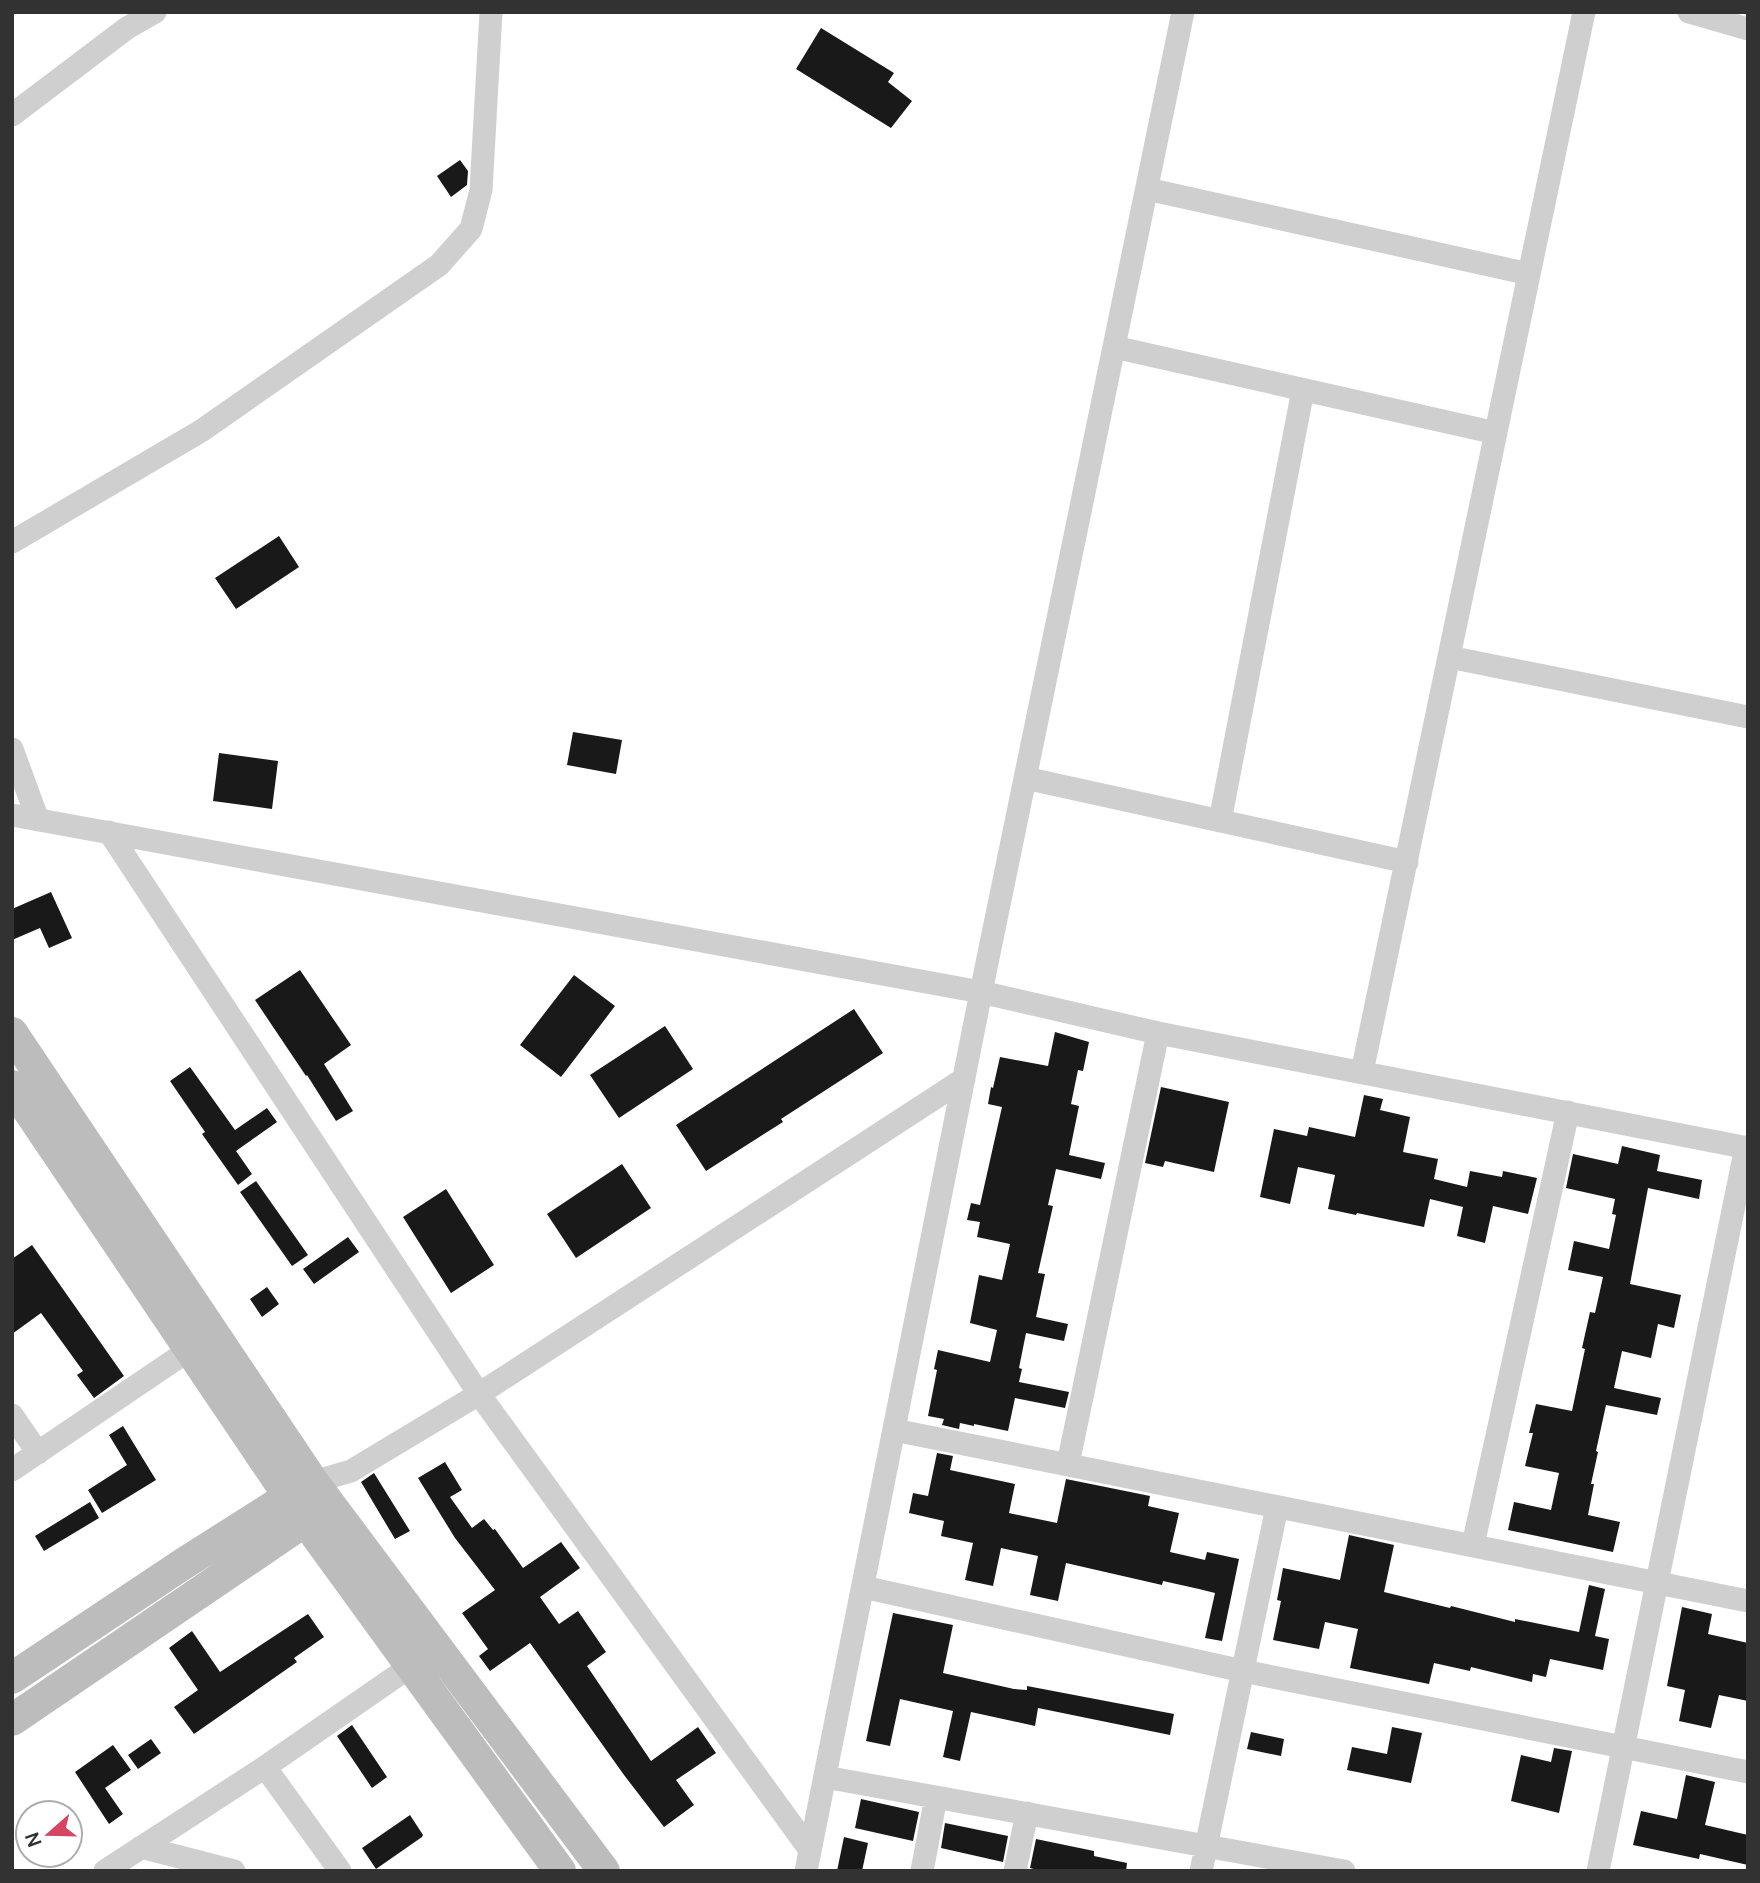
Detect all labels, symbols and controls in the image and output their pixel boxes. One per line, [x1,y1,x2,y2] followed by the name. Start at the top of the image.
[14,1799,84,1869] north arrow
[18,1829,48,1851] text: N

